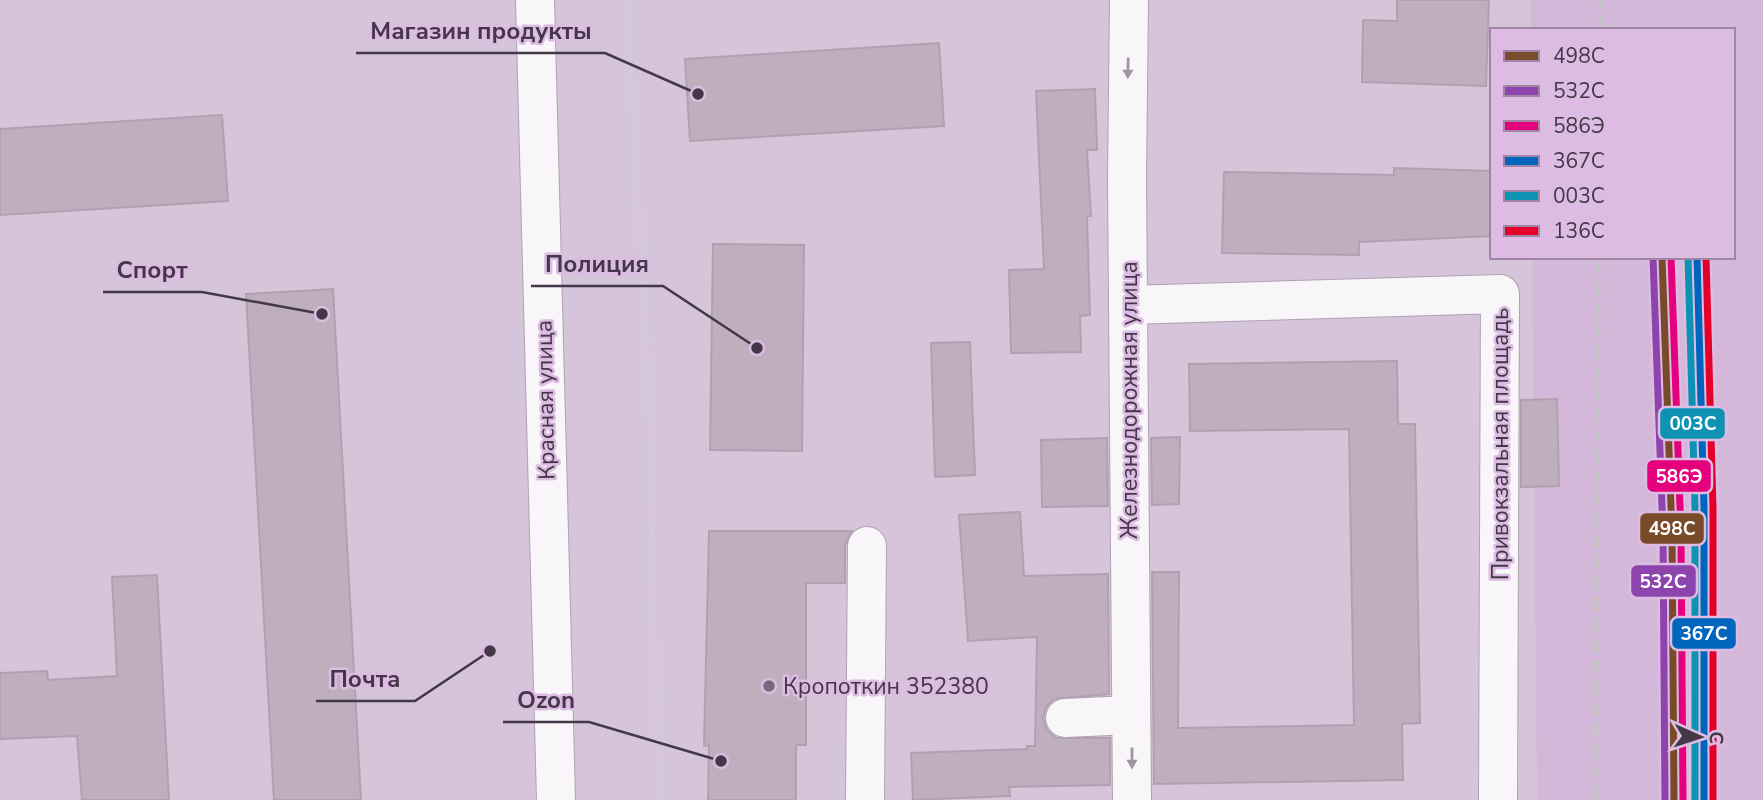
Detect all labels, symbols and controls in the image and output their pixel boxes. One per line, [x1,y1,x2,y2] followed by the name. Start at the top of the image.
[356,8,605,53] callout: Магазин продукты
[370,15,592,47] text: Магазин продукты
[1490,28,1735,259] legend
[1553,42,1605,70] text: 498С
[1123,57,1134,79] one-way arrow
[1553,77,1605,105] text: 532С
[1553,112,1605,140] text: 586Э
[1553,147,1605,175] text: 367С
[1553,182,1605,210] text: 003С
[1553,217,1605,245] text: 136С
[531,241,663,286] callout: Полиция
[103,247,202,292] callout: Спорт
[545,248,649,280] text: Полиция
[116,254,188,286] text: Спорт
[1114,261,1145,539] street label: Железнодорожная улица
[1485,308,1516,580] street label: Привокзальная площадь
[529,320,562,480] street label: Красная улица
[1659,407,1726,440] line badge: 003С
[1669,411,1717,437] text: 003С
[1646,459,1712,493] line badge: 586Э
[1655,464,1703,490] text: 586Э
[1639,512,1705,545] line badge: 498С
[1648,516,1696,542] text: 498С
[1630,564,1697,598] line badge: 532С
[1639,569,1687,595] text: 532С
[1671,617,1737,650] line badge: 367С
[1680,621,1728,647] text: 367С
[316,656,415,701] callout: Почта
[329,663,401,695] text: Почта
[783,671,989,702] place label: Кропоткин 352380
[503,677,589,722] callout: Ozon
[761,678,777,694] marker: Кропоткин 352380
[517,684,575,716] text: Ozon
[1665,702,1735,772] north arrow
[1703,731,1729,745] text: С
[1126,747,1138,769] one-way arrow

